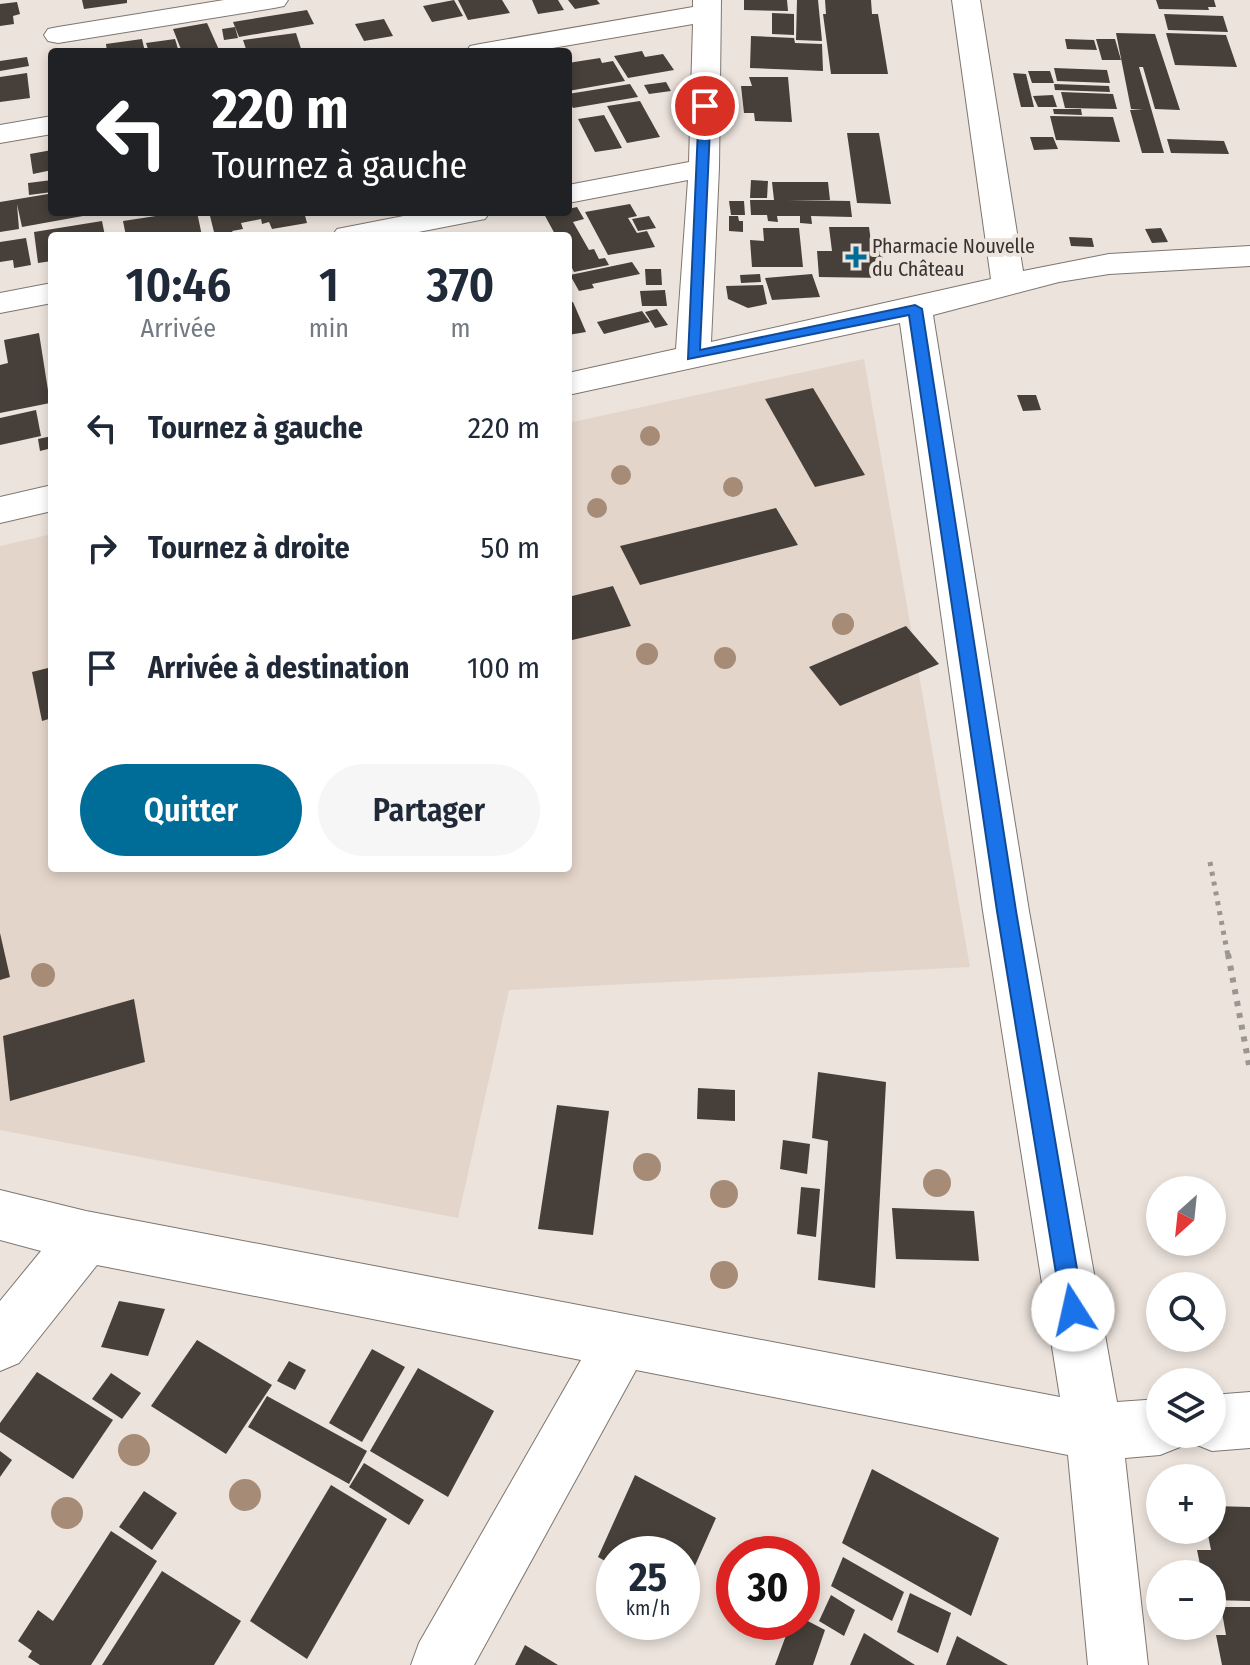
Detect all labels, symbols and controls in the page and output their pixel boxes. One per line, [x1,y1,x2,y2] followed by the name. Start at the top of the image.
[671,72,739,140] pin
[212,76,349,143] text: 220 m
[80,80,184,184] icon: left
[683,84,727,128] icon: arrive
[212,144,467,188] text: Tournez à gauche
[872,234,1035,281] place label: Pharmacie Nouvelle du Château
[847,248,865,266] marker: Pharmacie Nouvelle du Château
[126,256,231,314] text: 10:46
[319,256,339,314] text: 1
[427,256,494,314] text: 370
[141,313,216,344] text: Arrivée
[309,313,349,344] text: min
[451,313,471,344] text: m
[80,406,124,450] icon: left
[148,410,363,446] text: Tournez à gauche
[468,410,540,446] text: 220 m
[80,526,124,570] icon: right
[148,530,350,566] text: Tournez à droite
[480,530,540,566] text: 50 m
[80,646,124,690] icon: arrive
[148,650,409,686] text: Arrivée à destination
[467,650,540,686] text: 100 m
[80,764,302,856] button: Quitter
[318,764,540,856] button: Partager
[1146,1176,1226,1256] north arrow
[1146,1176,1226,1640] map controls
[1031,1268,1115,1352] position arrow
[1146,1272,1226,1352] button: search
[1146,1368,1226,1448] button: layers
[1146,1464,1226,1544] button: +
[716,1536,820,1640] speed limit sign: 30
[629,1554,667,1602] text: 25
[1146,1560,1226,1640] button: −
[626,1596,670,1620] text: km/h

